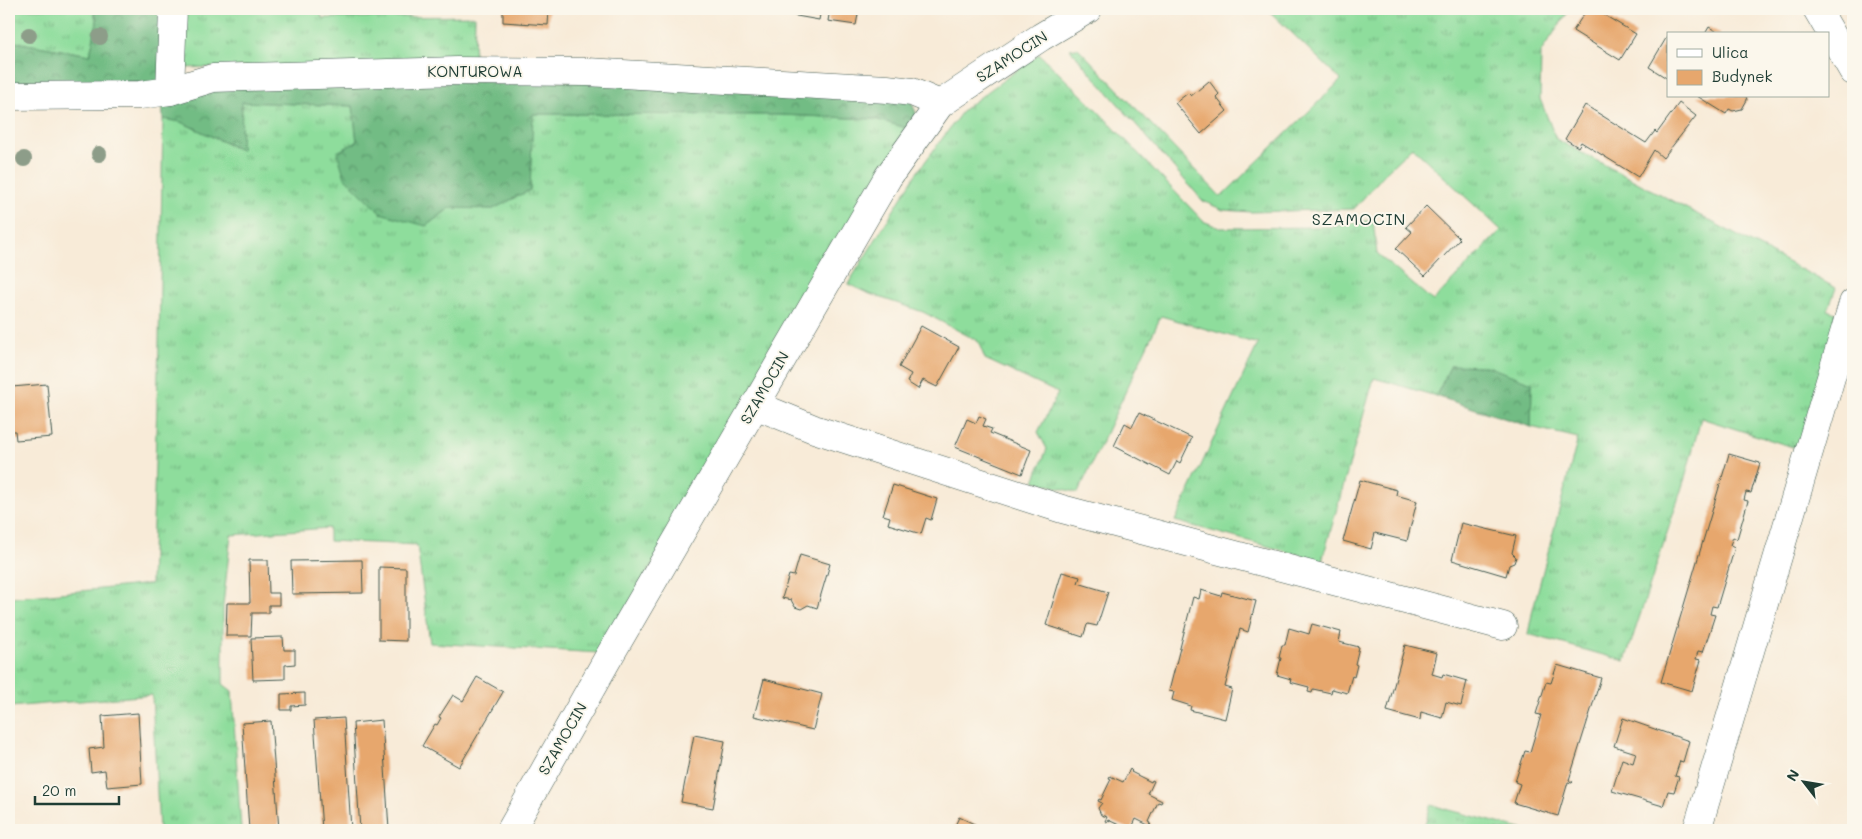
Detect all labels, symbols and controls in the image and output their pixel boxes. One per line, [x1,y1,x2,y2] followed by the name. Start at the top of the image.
[972,26,1051,87] street label: SZAMOCIN
[1667,32,1830,98] legend
[1712,42,1749,62] text: Ulica
[427,61,523,81] street label: KONTUROWA
[1712,66,1772,86] text: Budynek
[1312,208,1406,229] district label: SZAMOCIN
[735,347,793,428] street label: SZAMOCIN
[533,698,591,779] street label: SZAMOCIN
[1780,756,1830,806] north arrow
[1782,766,1803,785] text: N
[35,774,119,806] scale bar
[42,780,76,800] text: 20 m

